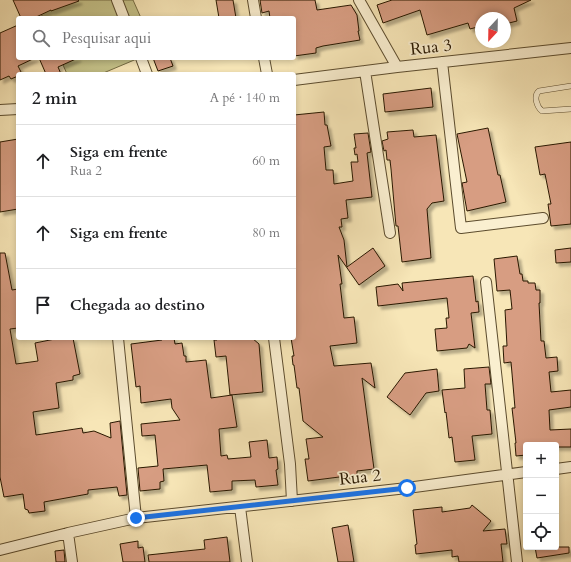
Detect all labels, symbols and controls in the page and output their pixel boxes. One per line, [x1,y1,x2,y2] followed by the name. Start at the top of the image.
[475,12,511,48] north arrow
[16,16,296,60] search box
[30,27,52,49] icon: search
[62,28,151,48] text: Pesquisar aqui
[409,33,453,61] street label: Rua 3
[32,87,77,110] text: 2 min
[210,89,280,107] text: A pé · 140 m
[70,142,168,162] text: Siga em frente
[32,150,54,172] icon: ahead
[252,152,280,170] text: 60 m
[70,162,102,180] text: Rua 2
[32,222,54,244] icon: ahead
[70,223,168,243] text: Siga em frente
[252,224,280,242] text: 80 m
[32,294,54,316] icon: arrive
[70,295,205,315] text: Chegada ao destino
[523,442,559,550] map controls
[523,442,559,478] button: +
[338,463,382,491] street label: Rua 2
[523,478,559,514] button: −
[398,479,416,497] route start
[127,509,145,527] route end
[523,514,559,550] button: locate

